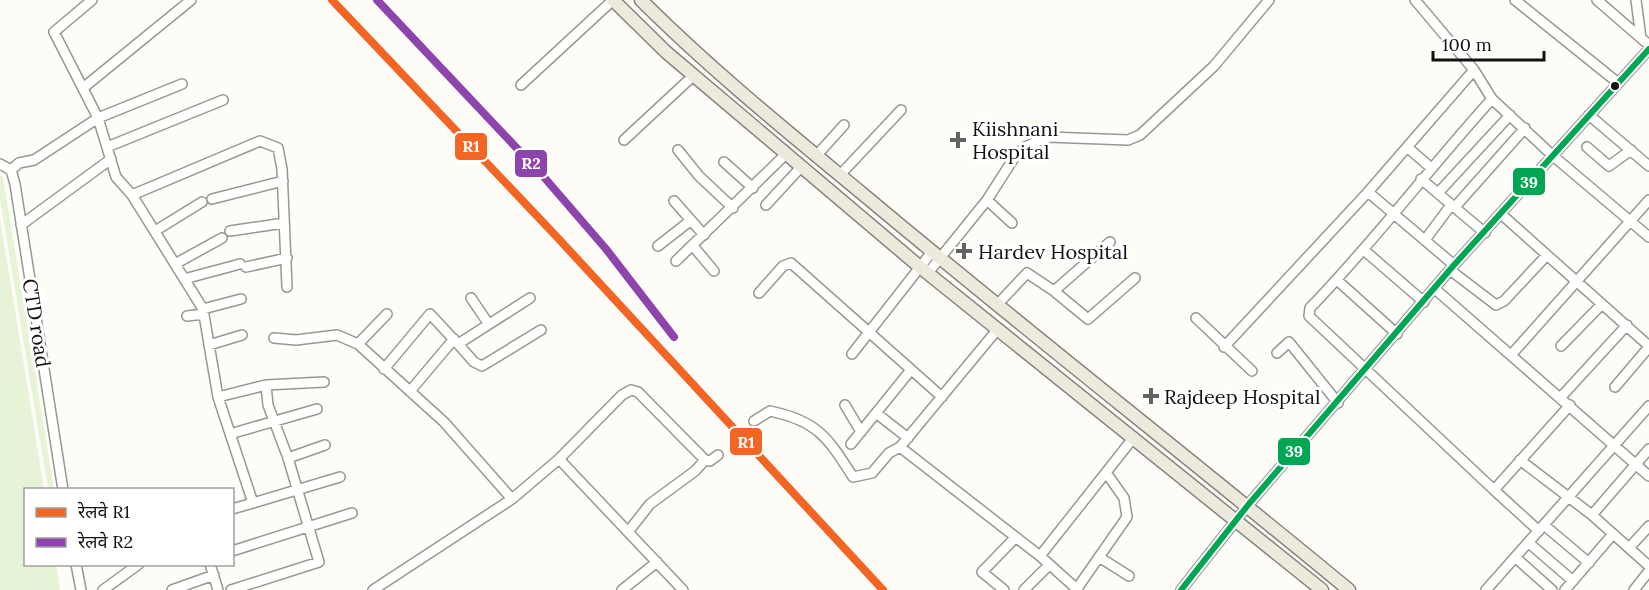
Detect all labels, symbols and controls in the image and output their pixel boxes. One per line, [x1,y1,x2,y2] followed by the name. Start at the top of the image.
[1433,24,1544,62] scale bar
[1442,33,1492,56] text: 100 m
[1609,80,1621,92] unlabelled marker
[972,116,1058,164] place label: Kiishnani Hospital
[949,131,967,149] marker: Kiishnani Hospital
[454,132,488,161] line badge: R1
[462,136,480,156] text: R1
[514,149,548,178] line badge: R2
[521,153,541,173] text: R2
[1512,167,1546,196] line badge: 39
[1520,172,1538,192] text: 39
[978,239,1128,264] place label: Hardev Hospital
[955,242,973,260] marker: Hardev Hospital
[18,277,56,369] street label: CTD road
[1164,384,1320,409] place label: Rajdeep Hospital
[1142,387,1160,405] marker: Rajdeep Hospital
[729,427,763,456] line badge: R1
[737,432,755,452] text: R1
[1277,437,1311,466] line badge: 39
[1285,441,1303,461] text: 39
[24,488,234,566] legend
[77,500,130,523] text: रेलवे R1
[77,530,133,553] text: रेलवे R2

